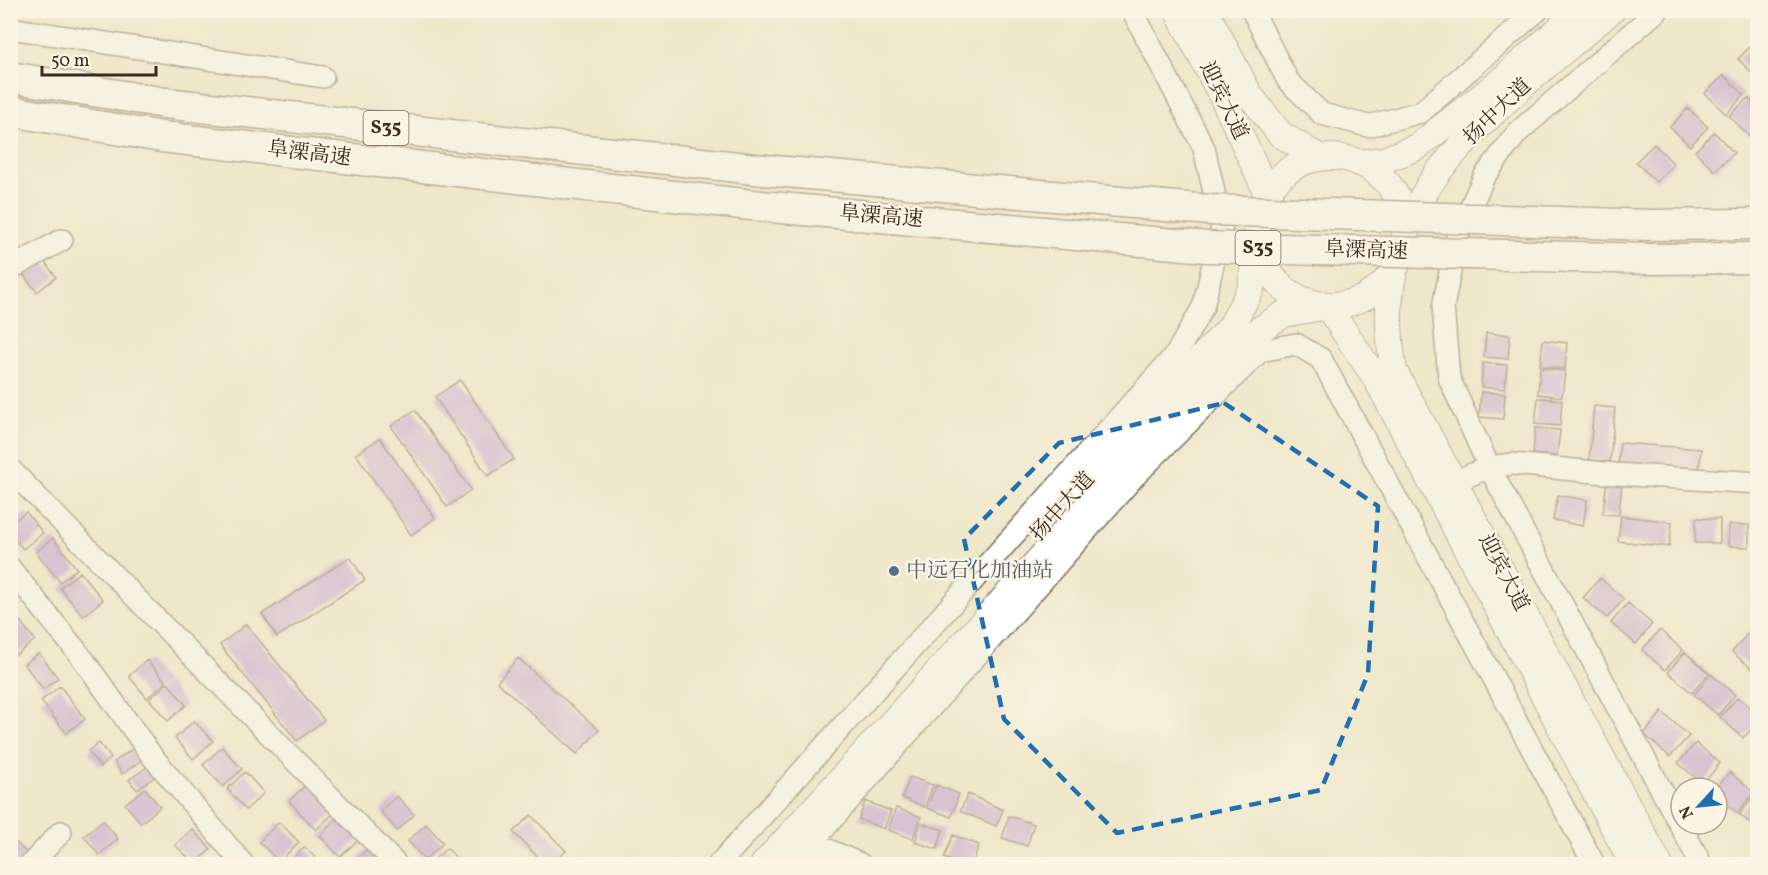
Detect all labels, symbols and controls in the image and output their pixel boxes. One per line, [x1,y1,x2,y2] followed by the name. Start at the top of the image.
[42,39,156,77] scale bar
[51,49,90,74] text: 50 m
[1192,57,1254,145] street label: 迎宾大道
[1458,72,1538,152] street label: 扬中大道
[364,111,408,145] road number: S35
[266,134,352,174] street label: 阜溧高速
[838,199,924,235] street label: 阜溧高速
[1236,231,1280,265] road number: S35
[1324,235,1408,267] street label: 阜溧高速
[1024,466,1102,548] street label: 扬中大道
[1470,529,1536,617] street label: 迎宾大道
[906,557,1053,586] place label: 中远石化加油站
[887,564,901,578] marker: 中远石化加油站
[1669,776,1729,836] north arrow
[1675,801,1700,822] text: N

